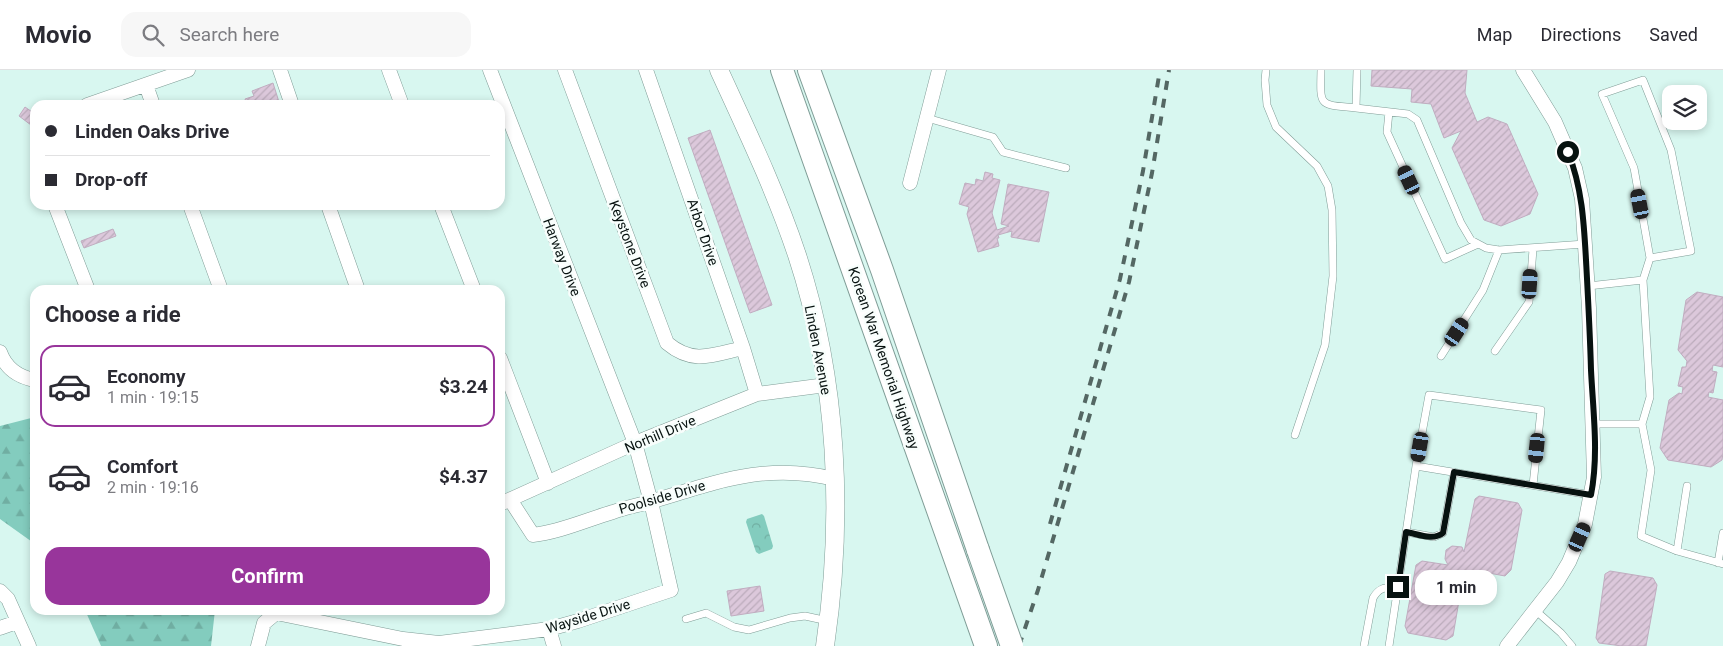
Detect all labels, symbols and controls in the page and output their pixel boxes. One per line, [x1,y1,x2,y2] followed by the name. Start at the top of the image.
[121,12,471,57] search box
[25,21,91,49] text: Movio
[139,21,167,49] icon: search
[179,23,279,46] text: Search here
[1477,24,1512,45] text: Map
[1540,24,1621,45] text: Directions
[1649,24,1698,45] text: Saved
[1662,85,1707,130] map controls
[1662,85,1707,130] button: layers
[75,120,229,143] text: Linden Oaks Drive
[1557,141,1579,163] route start
[1395,163,1422,197] car
[75,168,147,191] text: Drop-off
[1629,188,1650,220] car
[684,197,722,267] street label: Arbor Drive
[606,198,654,290] street label: Keystone Drive
[540,216,584,298] street label: Harway Drive
[845,265,923,452] street label: Korean War Memorial Highway
[1521,269,1538,299] car
[45,302,181,327] text: Choose a ride
[801,304,835,396] street label: Linden Avenue
[1442,315,1471,349] car
[47,364,92,409] icon: car
[107,365,186,388] text: Economy
[439,375,488,398] text: $3.24
[107,388,199,407] text: 1 min · 19:15
[622,412,698,456] street label: Norhill Drive
[1410,431,1429,463] car
[1527,432,1546,464] car
[47,454,92,499] icon: car
[107,455,178,478] text: Comfort
[439,465,488,488] text: $4.37
[617,477,707,517] street label: Poolside Drive
[107,478,199,497] text: 2 min · 19:16
[1567,520,1592,554] car
[45,547,490,605] button: Confirm
[1416,570,1498,604] callout: 1 min
[1387,576,1409,598] route end
[1436,578,1476,597] text: 1 min
[544,596,632,636] street label: Wayside Drive

